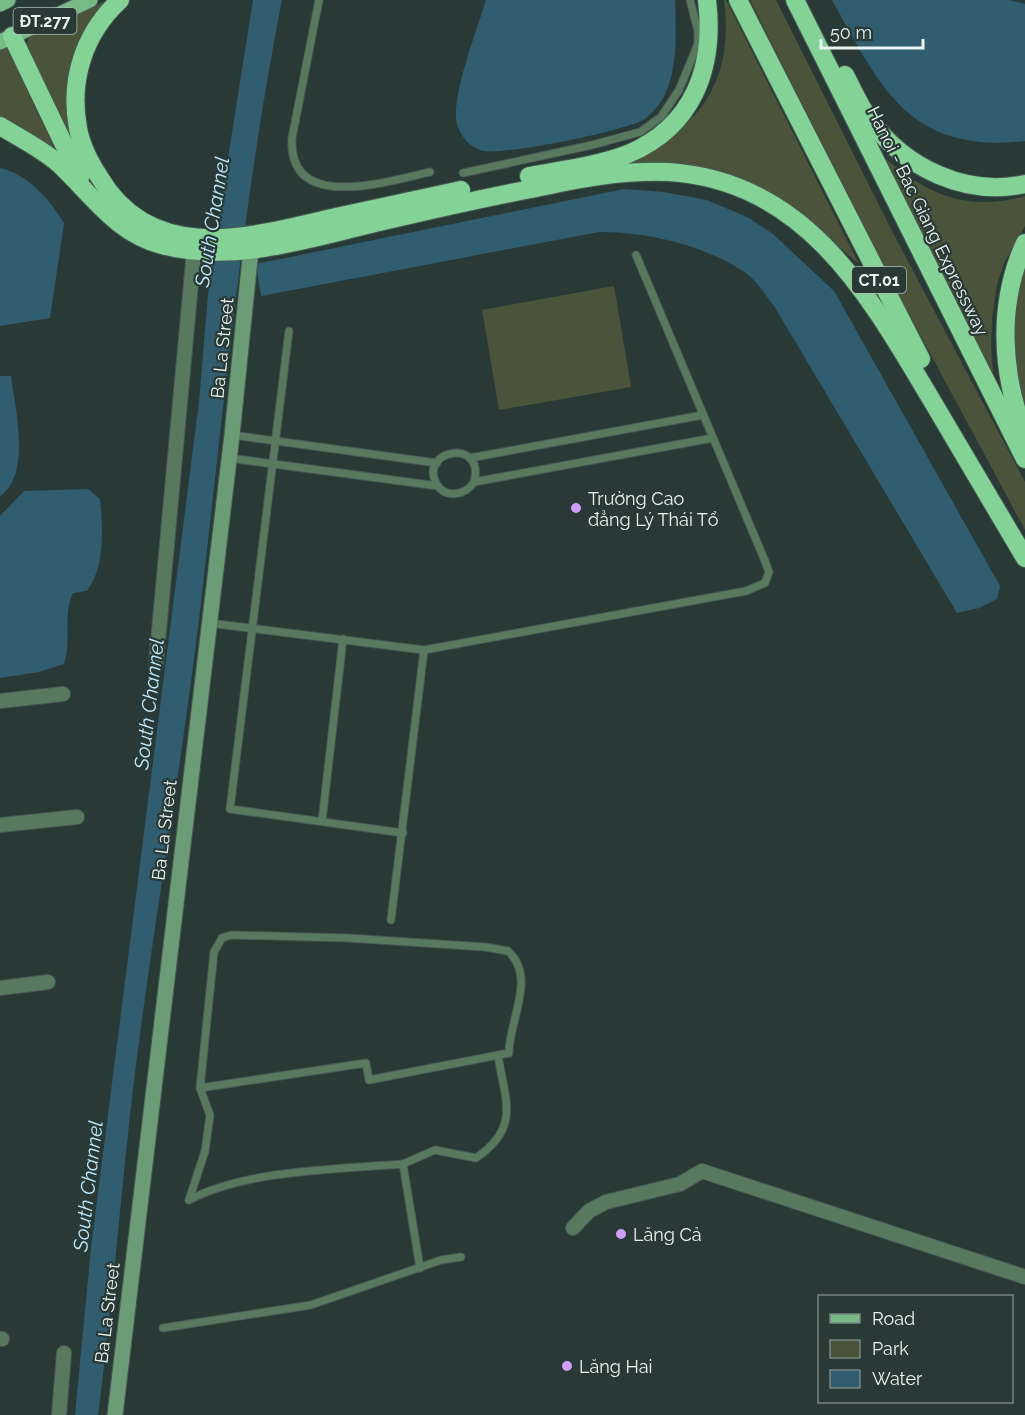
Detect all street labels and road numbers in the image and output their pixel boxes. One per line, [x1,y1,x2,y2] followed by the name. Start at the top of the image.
[14,8,76,34] road number: ĐT.277
[863,103,993,339] street label: Hanoi - Bac Giang Expressway
[852,267,906,293] road number: CT.01
[206,297,238,399] street label: Ba La Street
[147,779,181,881] street label: Ba La Street
[90,1262,124,1364] street label: Ba La Street

